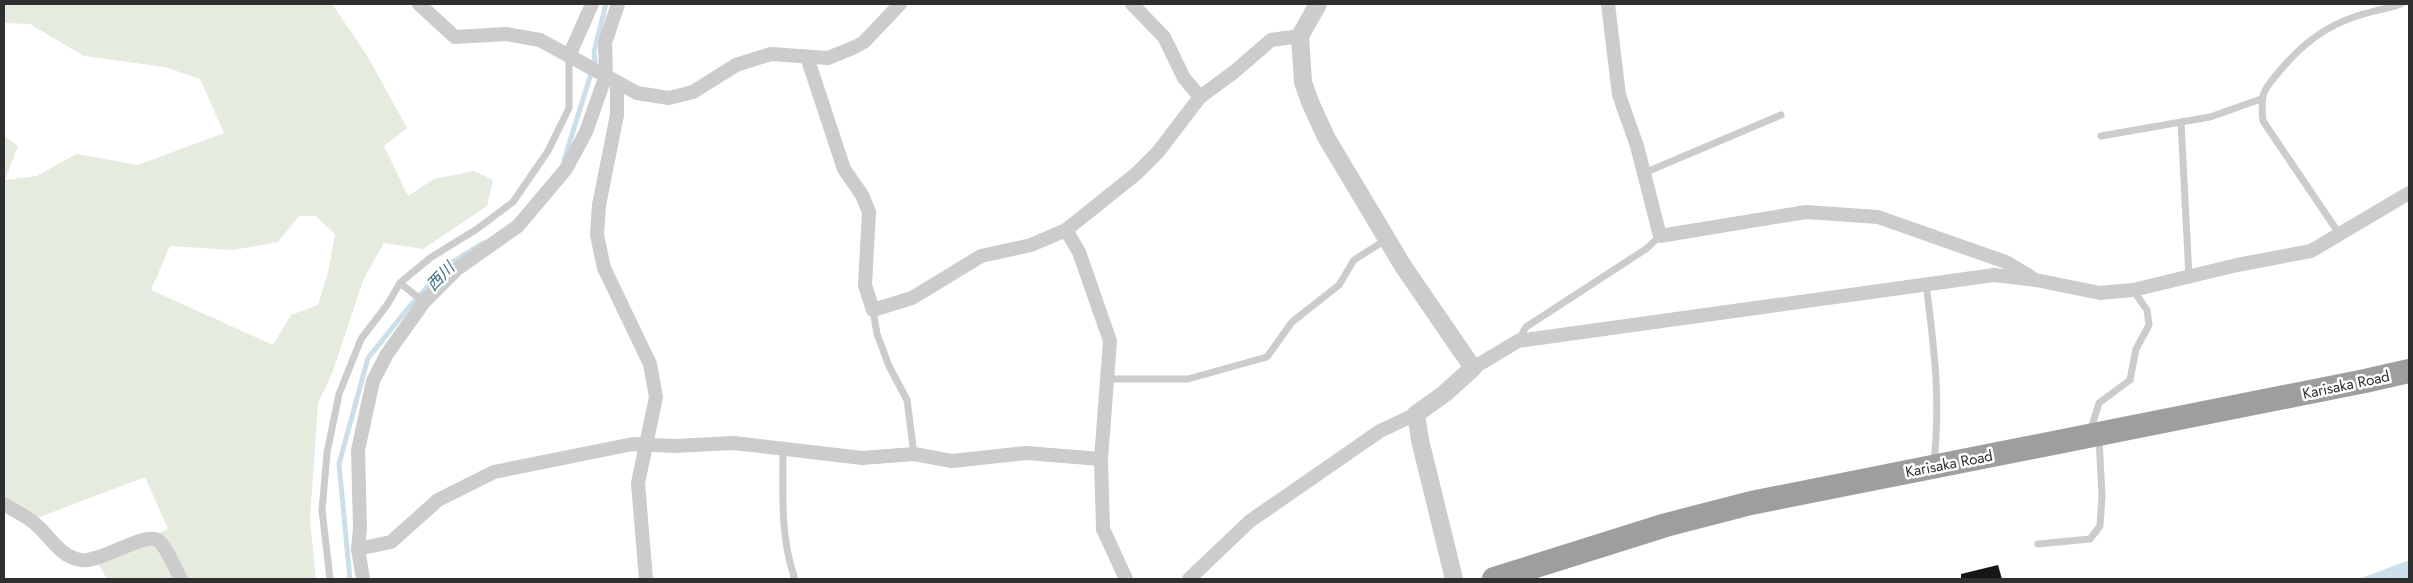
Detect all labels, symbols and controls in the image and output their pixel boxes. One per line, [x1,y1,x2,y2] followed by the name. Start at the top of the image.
[421,255,461,296] water label: 西川
[2300,365,2392,405] street label: Karisaka Road
[1903,445,1995,483] street label: Karisaka Road

